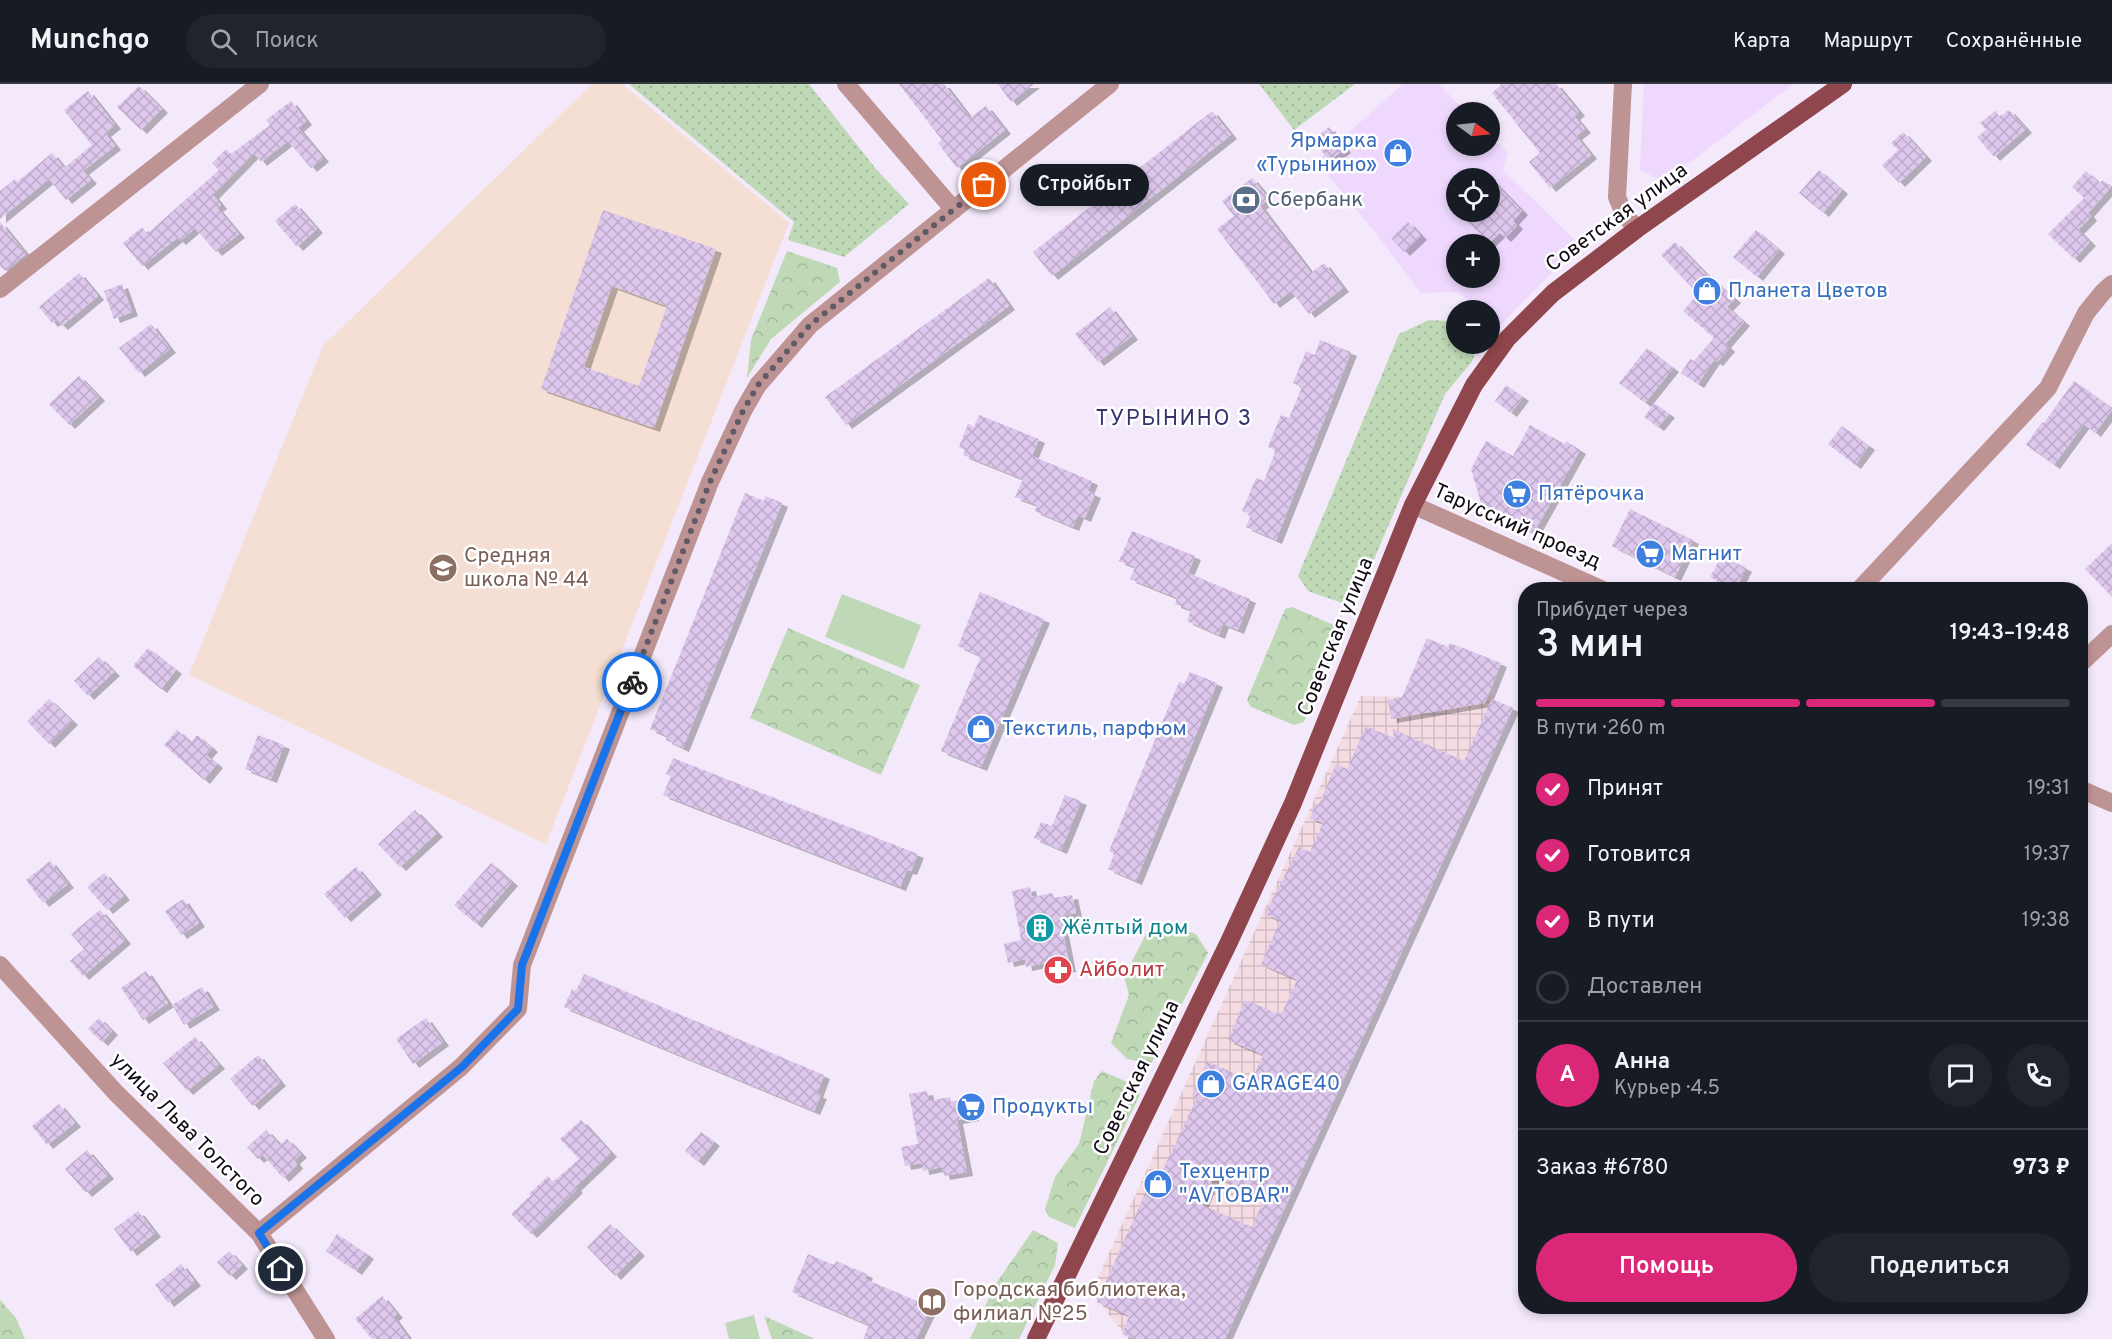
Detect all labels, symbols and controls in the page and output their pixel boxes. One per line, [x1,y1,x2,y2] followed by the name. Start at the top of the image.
[186,14,606,68] search box
[30,23,150,59] text: Munchgo
[207,25,240,58] icon: search
[255,28,319,55] text: Поиск
[1733,28,1790,55] text: Карта
[1823,28,1913,55] text: Маршрут
[1946,28,2082,55] text: Сохранённые
[1446,102,1500,156] north arrow
[1446,102,1500,354] map controls
[1256,128,1377,179] place label: Ярмарка «Турынино»
[1382,137,1414,169] shop icon: Ярмарка «Турынино»
[1541,157,1693,279] street label: Советская улица
[958,159,1009,210] pin
[1020,164,1149,206] callout: Стройбыт
[967,168,1000,201] icon: bag
[1446,168,1500,222] button: locate
[1037,172,1132,198] text: Стройбыт
[1230,184,1262,216] bank icon: Сбербанк
[1267,187,1363,214] place label: Сбербанк
[1446,234,1500,288] button: +
[1691,275,1723,307] shop icon: Планета Цветов
[1728,278,1888,305] place label: Планета Цветов
[1446,300,1500,354] button: −
[1096,406,1252,433] district label: ТУРЫНИНО 3
[1429,478,1605,576] street label: Тарусский проезд
[1501,478,1533,510] supermarket icon: Пятёрочка
[1538,481,1644,508] place label: Пятёрочка
[1634,538,1666,570] supermarket icon: Магнит
[1671,541,1742,568] place label: Магнит
[464,543,589,594] place label: Средняя школа № 44
[427,552,459,584] school or university icon: Средняя школа № 44
[1292,554,1380,720] street label: Советская улица
[1536,598,1688,624] text: Прибудет через
[1950,620,2070,647] text: 19:43–19:48
[1536,622,1644,671] text: 3 мин
[602,652,662,712] courier
[616,666,649,699] icon: bike
[965,713,997,745] shop icon: Текстиль, парфюм
[1002,716,1187,743] place label: Текстиль, парфюм
[1536,716,1666,742] text: В пути · 260 m
[1536,773,1569,806] icon: check
[1587,776,1663,803] text: Принят
[2027,776,2070,802] text: 19:31
[1536,839,1569,872] icon: check
[1587,842,1691,869] text: Готовится
[2024,842,2070,868] text: 19:37
[1536,905,1569,938] icon: check
[1587,908,1655,935] text: В пути
[2022,908,2070,934] text: 19:38
[1024,912,1056,944] building icon: Жёлтый дом
[1061,915,1188,942] place label: Жёлтый дом
[1042,954,1074,986] pharmacy icon: Айболит
[1079,957,1164,984] place label: Айболит
[1587,974,1702,1001] text: Доставлен
[1088,996,1186,1160] street label: Советская улица
[1929,1044,1992,1107] button: chat
[2007,1044,2070,1107] button: phone
[104,1047,270,1213] street label: улица Льва Толстого
[1614,1049,1670,1076] text: Анна
[1560,1062,1575,1089] text: А
[1195,1068,1227,1100] shop icon: GARAGE40
[1232,1071,1340,1098] place label: GARAGE40
[1614,1076,1720,1102] text: Курьер · 4.5
[955,1091,987,1123] supermarket icon: Продукты
[992,1094,1093,1121] place label: Продукты
[1536,1155,1669,1182] text: Заказ #6780
[2012,1155,2070,1182] text: 973 ₽
[1179,1159,1289,1210] place label: Техцентр "AVTOBAR"
[1142,1168,1174,1200] shop icon: Техцентр "AVTOBAR"
[1536,1233,1797,1302] button: Помощь
[1809,1233,2070,1302] button: Поделиться
[255,1243,306,1294] pin
[264,1252,297,1285] icon: home
[953,1277,1186,1328] place label: Городская библиотека, филиал №25
[916,1286,948,1318] library icon: Городская библиотека, филиал №25

